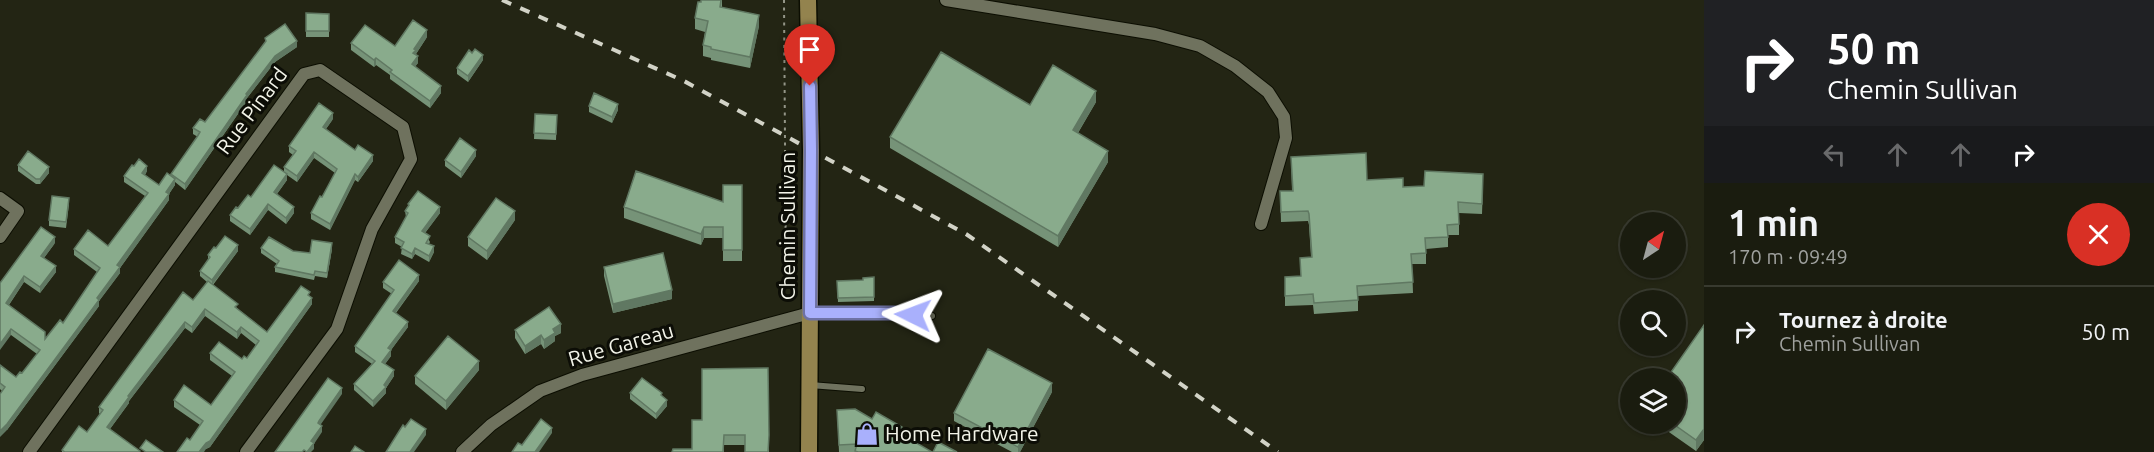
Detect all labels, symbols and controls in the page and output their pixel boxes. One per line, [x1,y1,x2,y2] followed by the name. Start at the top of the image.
[784,24,835,86] pin
[1728,24,1806,102] icon: right
[1827,25,1921,72] text: 50 m
[793,33,826,66] icon: arrive
[211,62,292,158] street label: Rue Pinard
[1827,74,2018,104] text: Chemin Sullivan
[1818,138,1851,171] icon: left
[1881,138,1914,171] icon: ahead
[1944,138,1977,171] icon: ahead
[2007,138,2040,171] icon: right
[775,152,799,300] street label: Chemin Sullivan
[1728,202,1819,243] text: 1 min
[2067,203,2130,266] button: close
[1620,212,1686,278] north arrow
[1620,212,1686,434] map controls
[1728,245,1848,268] text: 170 m · 09:49
[881,283,945,347] position arrow
[1620,290,1686,356] button: search
[1779,307,1948,332] text: Tournez à droite
[1728,315,1761,348] icon: right
[565,318,676,371] street label: Rue Gareau
[2081,319,2130,344] text: 50 m
[1779,332,1920,355] text: Chemin Sullivan
[1620,368,1686,434] button: layers
[854,421,880,447] shop icon: Home Hardware
[885,421,1039,445] place label: Home Hardware

